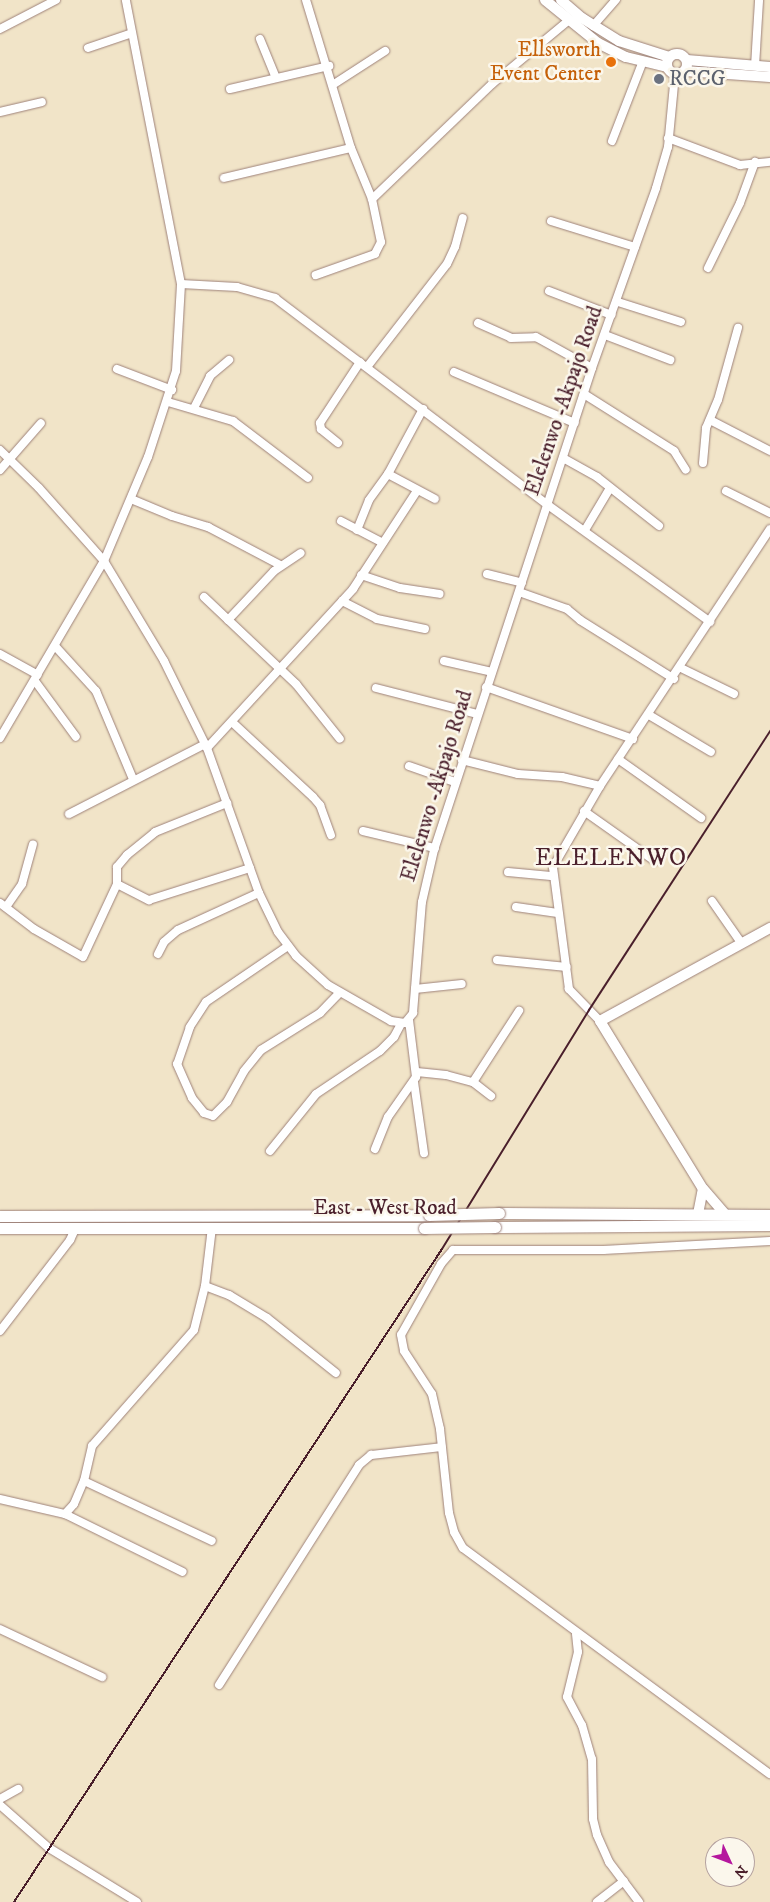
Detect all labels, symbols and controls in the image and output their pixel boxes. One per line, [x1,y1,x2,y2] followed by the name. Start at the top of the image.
[490,37,601,87] place label: Ellsworth Event Center
[605,56,617,68] marker: Ellsworth Event Center
[669,66,725,92] place label: RCCG
[653,73,665,85] marker: RCCG
[520,303,608,499] street label: Elelenwo -Akpajo Road
[396,687,478,885] street label: Elelenwo -Akpajo Road
[534,845,688,873] district label: ELELENWO
[313,1195,457,1221] street label: East - West Road
[705,1837,755,1887] north arrow
[730,1861,751,1882] text: N

